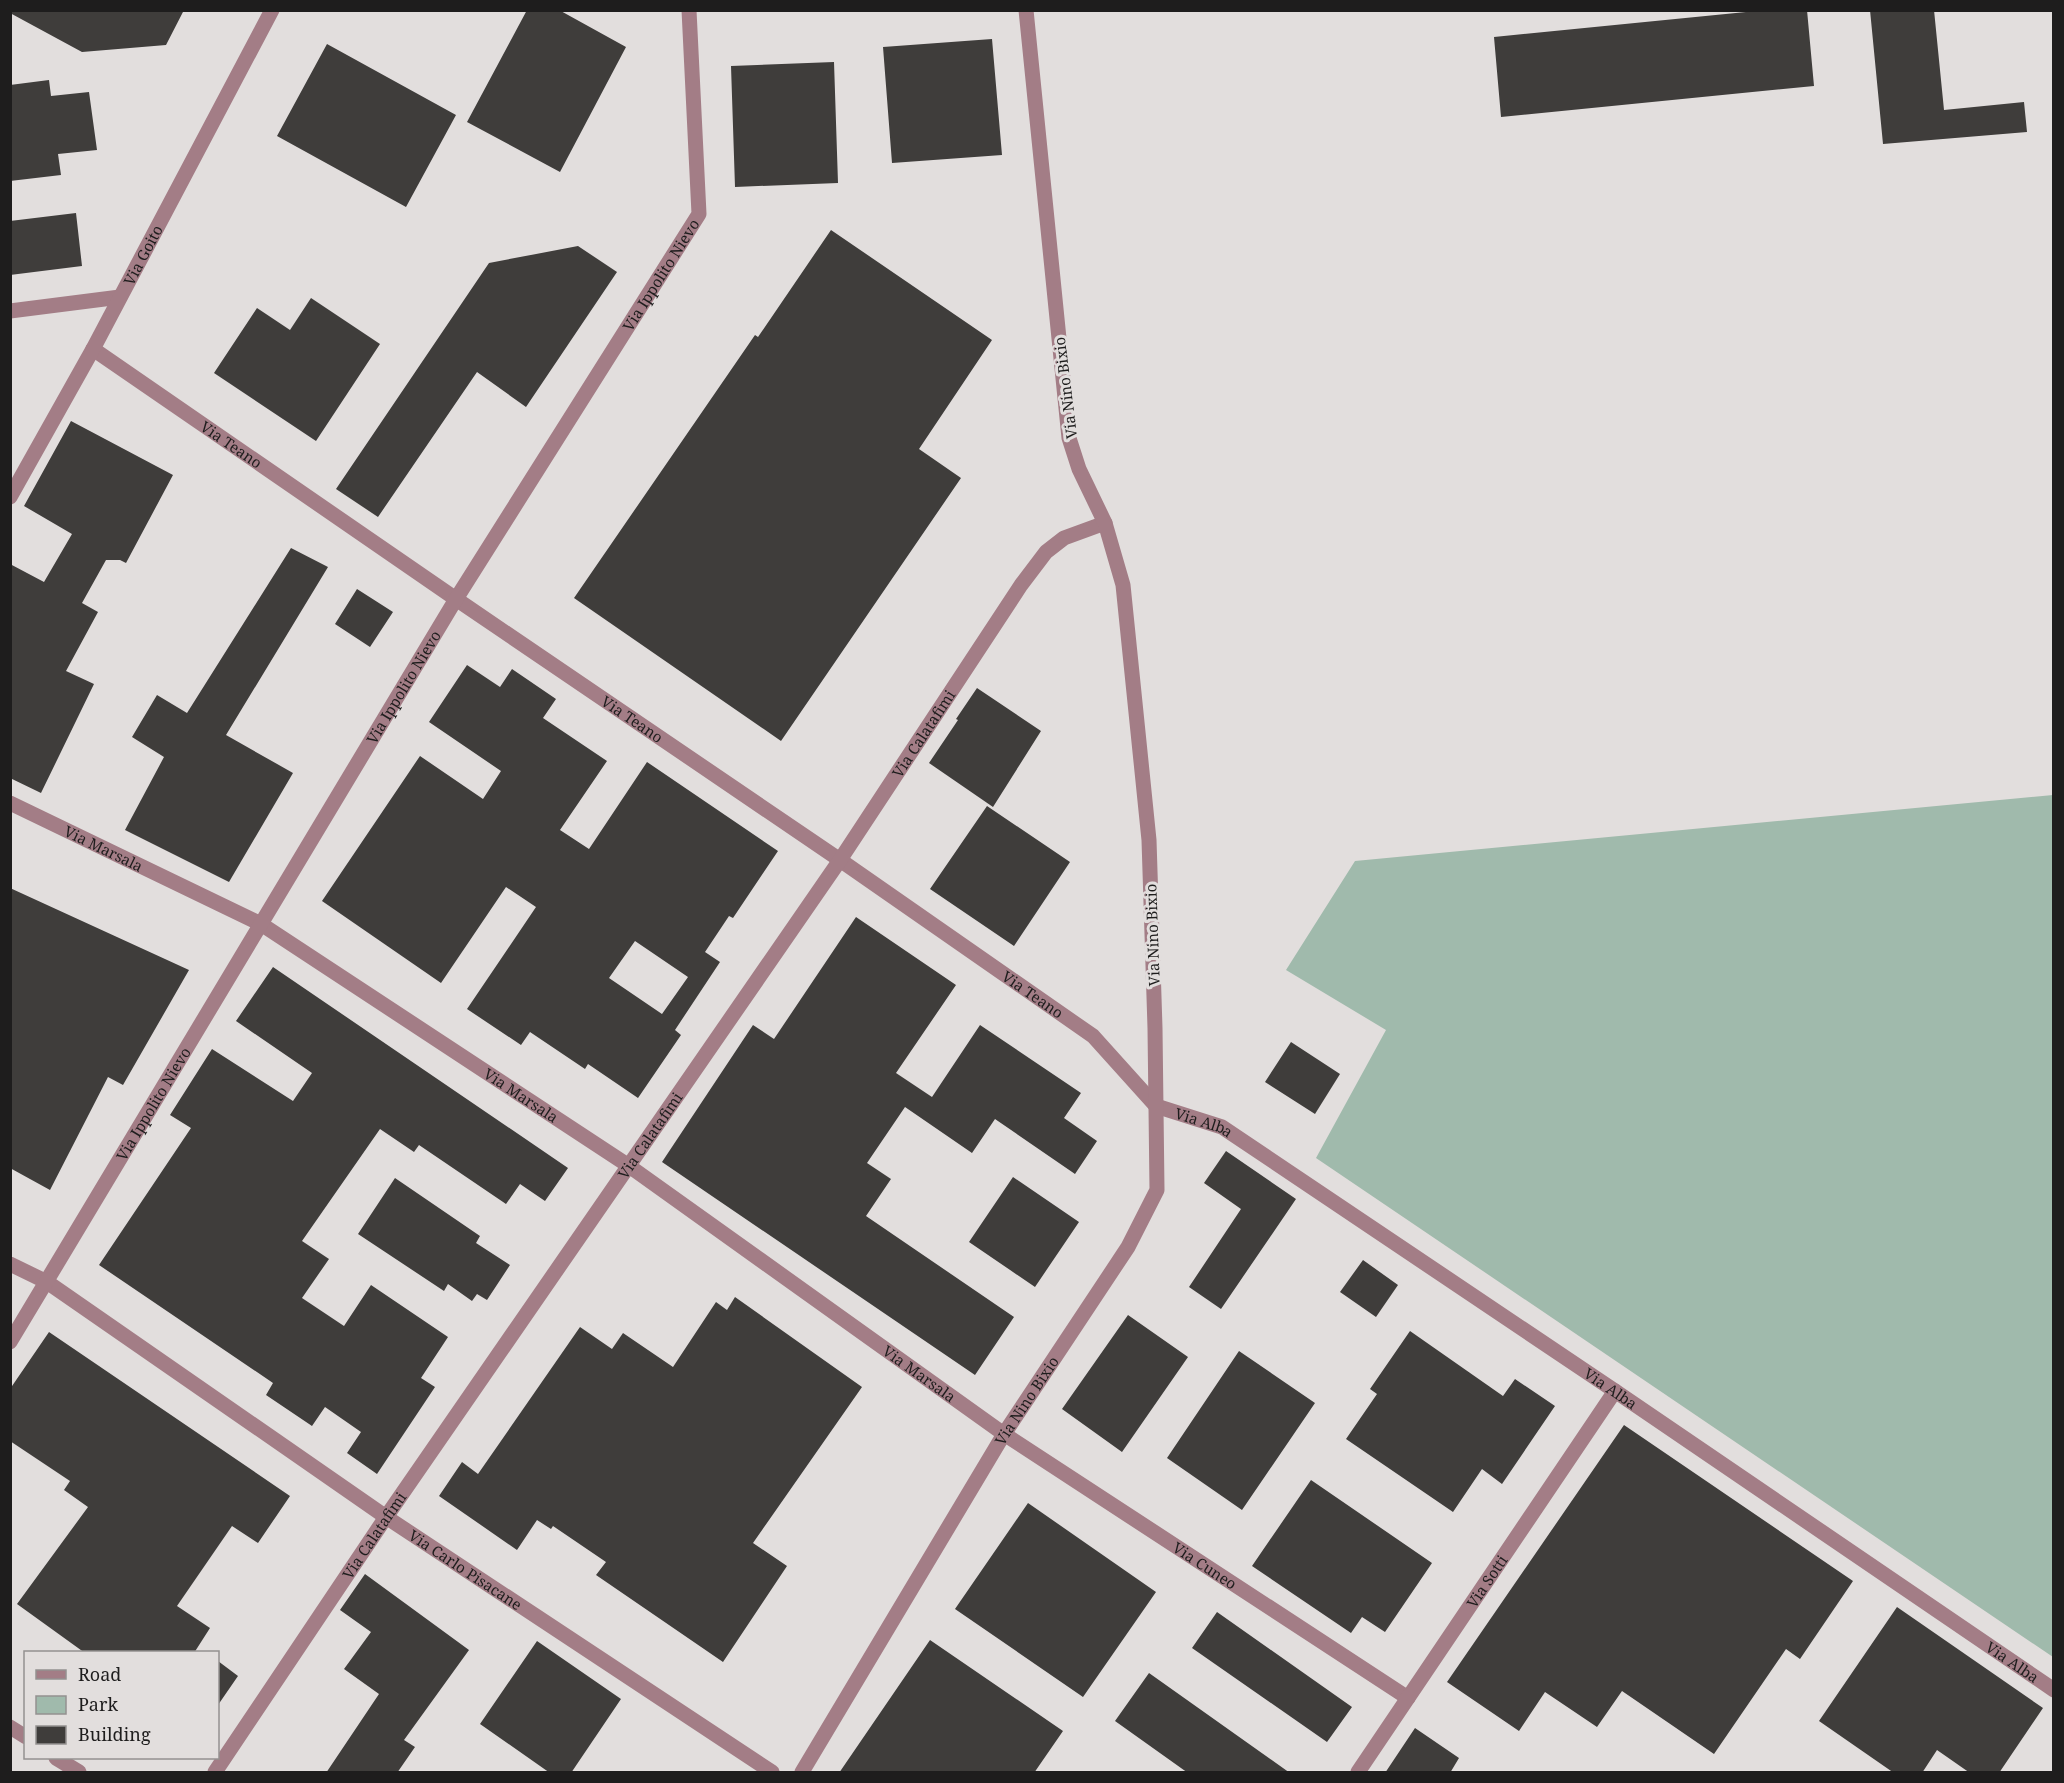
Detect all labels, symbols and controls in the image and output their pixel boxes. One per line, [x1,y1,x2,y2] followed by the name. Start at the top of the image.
[618,215,703,335] street label: Via Ippolito Nievo
[119,221,167,289] street label: Via Goito
[1049,336,1081,440] street label: Via Nino Bixio
[197,416,266,473] street label: Via Teano
[361,627,445,747] street label: Via Ippolito Nievo
[887,686,959,781] street label: Via Calatafimi
[598,691,667,747] street label: Via Teano
[61,821,146,876] street label: Via Marsala
[1140,883,1164,987] street label: Via Nino Bixio
[998,966,1068,1023] street label: Via Teano
[111,1043,195,1164] street label: Via Ippolito Nievo
[480,1063,562,1127] street label: Via Marsala
[613,1088,687,1182] street label: Via Calatafimi
[1172,1103,1237,1142] street label: Via Alba
[879,1341,960,1406] street label: Via Marsala
[990,1352,1063,1449] street label: Via Nino Bixio
[1580,1363,1641,1413] street label: Via Alba
[337,1488,410,1583] street label: Via Calatafimi
[405,1525,526,1614] street label: Via Carlo Pisacane
[1169,1537,1241,1593] street label: Via Cuneo
[1462,1551,1512,1612] street label: Via Sotti
[1982,1636,2043,1687] street label: Via Alba
[24,1651,219,1759] legend
[78,1662,121,1686] text: Road
[78,1692,118,1716] text: Park
[78,1722,151,1746] text: Building

